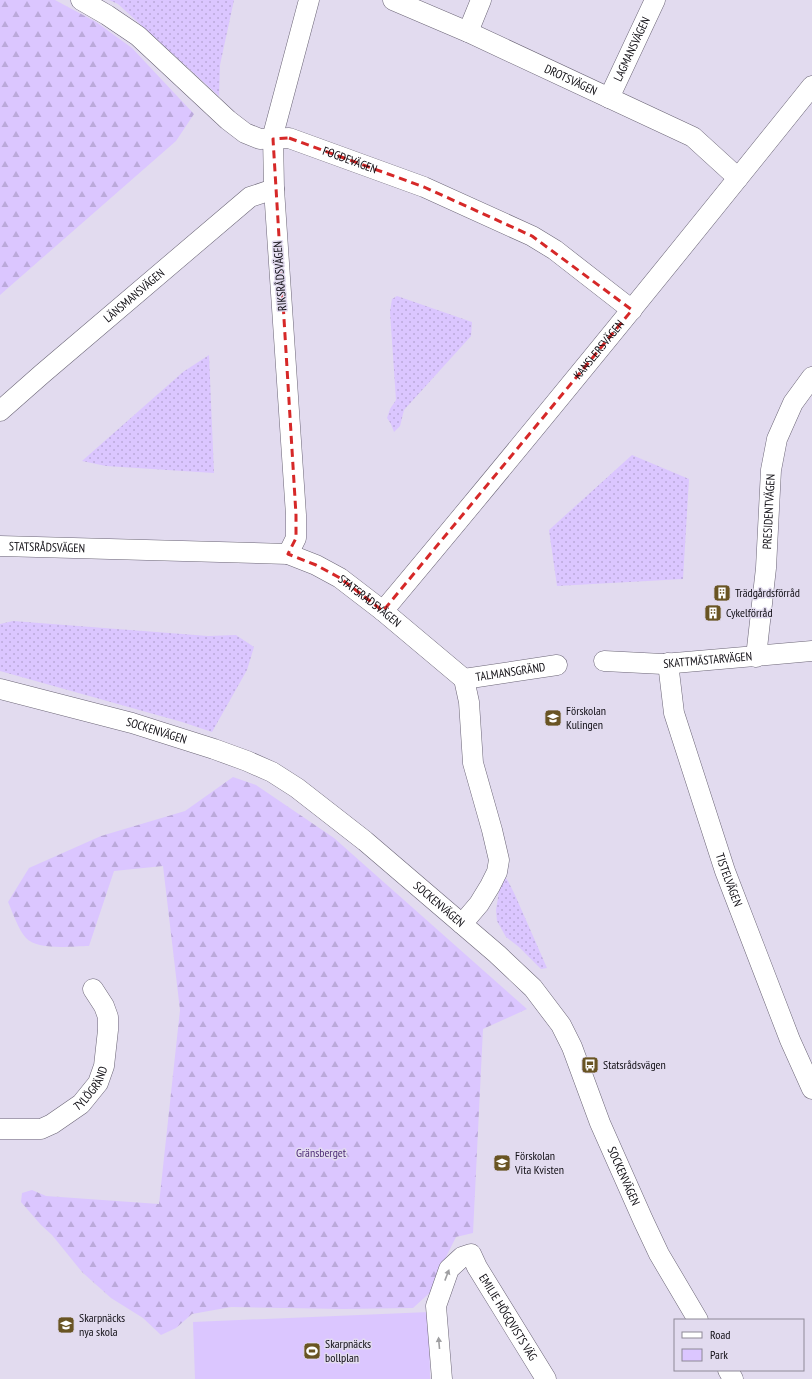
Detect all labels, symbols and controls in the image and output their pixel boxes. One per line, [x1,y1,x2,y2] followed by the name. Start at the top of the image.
[610,14,653,84] street label: LAGMANSVÄGEN
[542,61,600,98] street label: DROTSVÄGEN
[321,143,379,176] street label: FOGDEVÄGEN
[270,240,289,312] street label: RIKSRÅDSVÄGEN
[100,265,167,325] street label: LÄNSMANSVÄGEN
[570,317,627,382] street label: KANSLERSVÄGEN
[759,473,778,550] street label: PRESIDENTVÄGEN
[9,538,85,555] street label: STATSRÅDSVÄGEN
[335,571,404,630] street label: STATSRÅDSVÄGEN
[712,583,732,603] building icon: Trädgårdsförråd
[735,585,800,600] place label: Trädgårdsförråd
[703,603,723,623] building icon: Cykelförråd
[726,605,773,620] place label: Cykelförråd
[663,648,753,671] street label: SKATTMÄSTARVÄGEN
[475,659,546,684] street label: TALMANSGRÄND
[566,703,606,732] place label: Förskolan Kulingen
[543,708,563,728] school or university icon: Förskolan Kulingen
[125,714,189,747] street label: SOCKENVÄGEN
[713,851,746,909] street label: TISTELVÄGEN
[411,878,468,930] street label: SOCKENVÄGEN
[580,1055,600,1075] bus stop icon: Statsrådsvägen
[603,1057,666,1072] place label: Statsrådsvägen
[71,1064,110,1114] street label: TYLÖGRÄND
[604,1144,644,1208] street label: SOCKENVÄGEN
[296,1145,347,1160] park label: Gränsberget
[514,1148,564,1177] place label: Förskolan Vita Kvisten
[492,1153,512,1173] school or university icon: Förskolan Vita Kvisten
[445,1268,451,1280] one-way arrow
[476,1271,541,1363] street label: EMILIE HÖGQVISTS VÄG
[79,1310,125,1339] place label: Skarpnäcks nya skola
[56,1315,76,1335] school or university icon: Skarpnäcks nya skola
[674,1319,804,1371] legend
[710,1327,730,1342] text: Road
[325,1336,371,1365] place label: Skarpnäcks bollplan
[435,1336,442,1349] one-way arrow
[302,1341,322,1361] sports icon: Skarpnäcks bollplan
[710,1347,728,1362] text: Park

